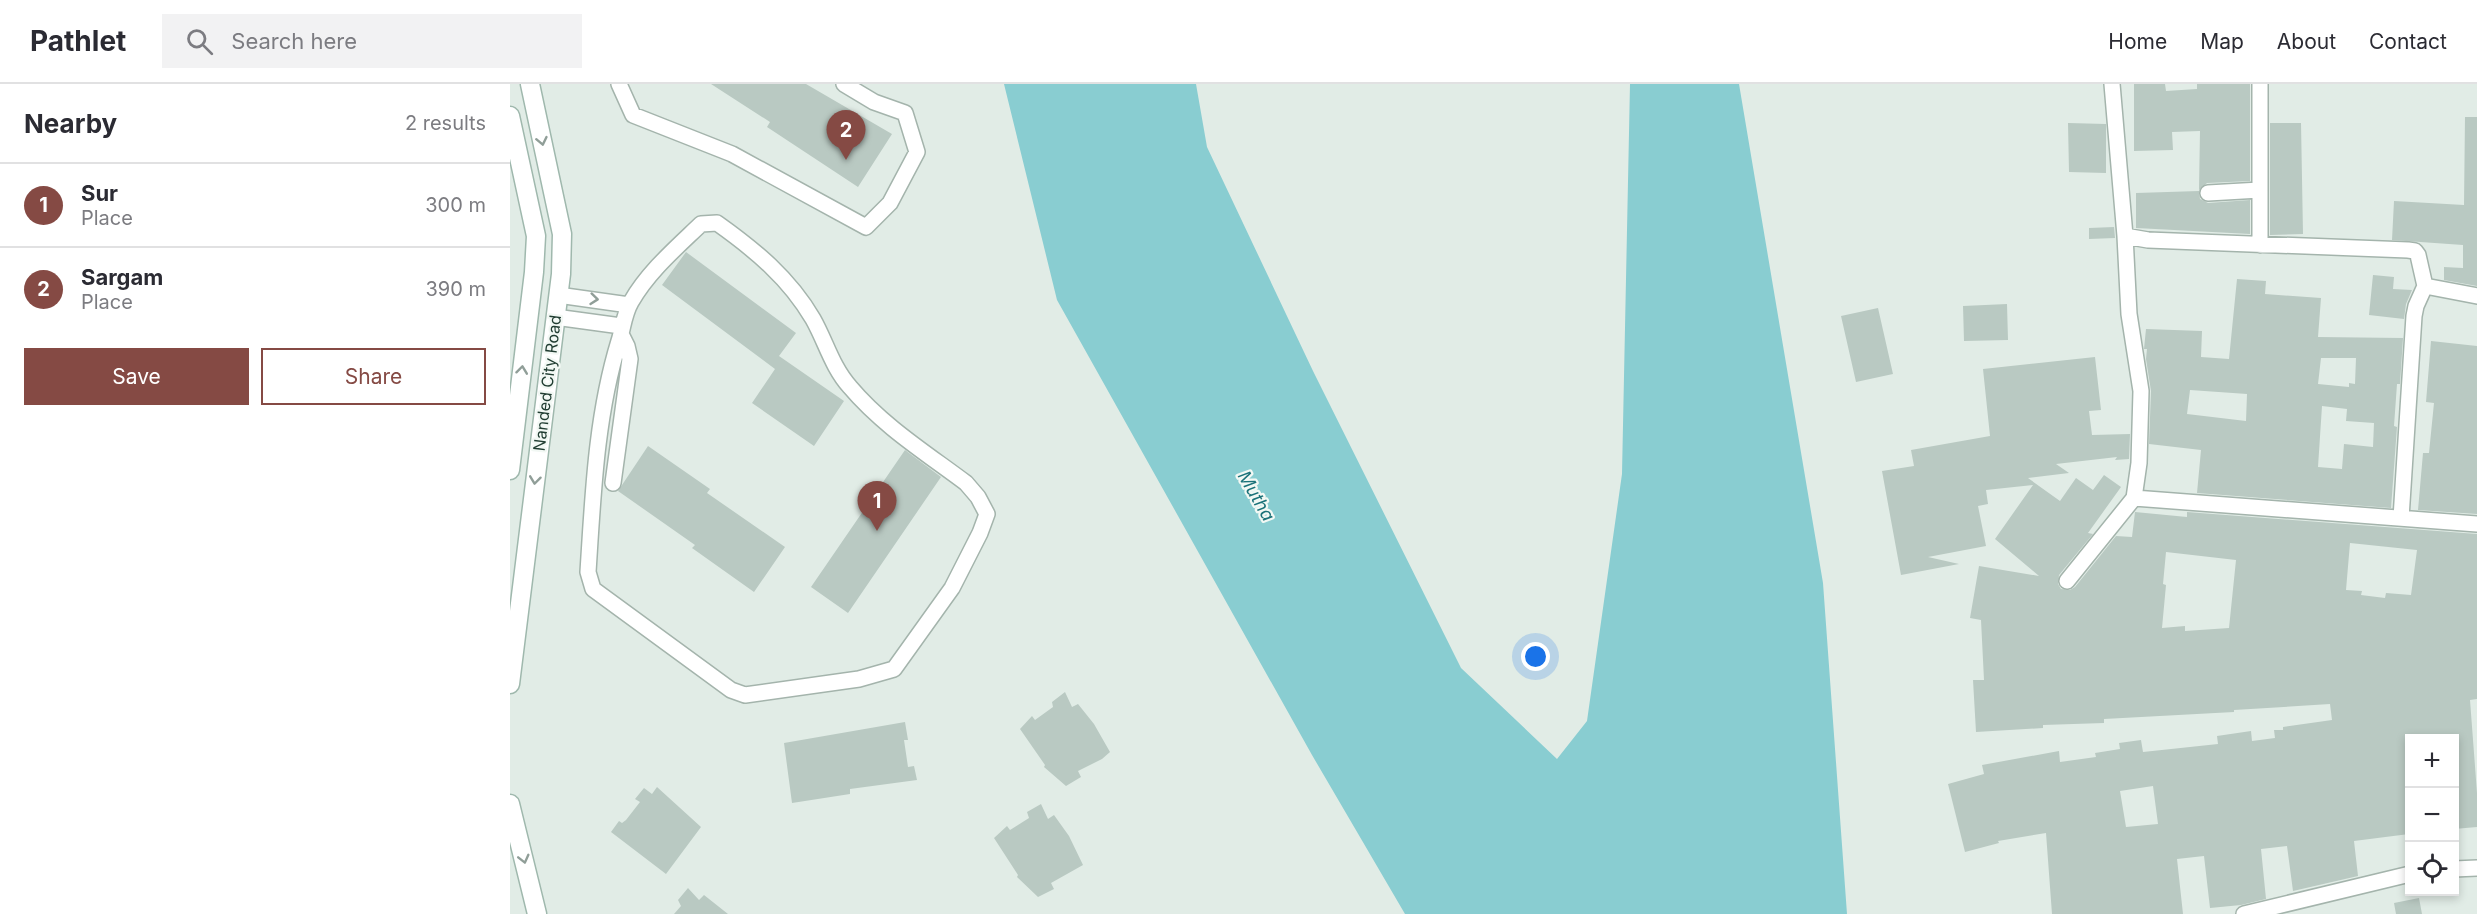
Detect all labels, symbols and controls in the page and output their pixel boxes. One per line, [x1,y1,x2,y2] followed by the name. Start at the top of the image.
[162,14,582,68] search box
[30,24,126,58] text: Pathlet
[183,25,216,58] icon: search
[231,28,357,54] text: Search here
[2108,29,2167,54] text: Home
[2200,29,2244,54] text: Map
[2277,29,2336,54] text: About
[2369,29,2447,54] text: Contact
[24,108,117,139] text: Nearby
[826,110,866,160] pin: 2
[405,111,486,135] text: 2 results
[535,136,548,146] one-way arrow
[81,180,118,206] text: Sur
[39,193,48,217] text: 1
[425,193,486,217] text: 300 m
[81,206,133,230] text: Place
[81,264,163,290] text: Sargam
[37,277,50,301] text: 2
[425,277,486,301] text: 390 m
[81,290,133,314] text: Place
[589,292,598,305] one-way arrow
[529,314,565,452] street label: Nanded City Road
[24,348,249,405] button: Save
[261,348,486,405] button: Share
[516,365,528,375] one-way arrow
[1234,467,1279,525] water label: Mutha
[530,475,542,484] one-way arrow
[858,482,896,531] pin: 1
[1521,642,1550,671] your location
[2405,734,2459,896] map controls
[2405,734,2459,788] button: +
[2405,788,2459,842] button: −
[2405,842,2459,896] button: locate
[516,854,529,864] one-way arrow

